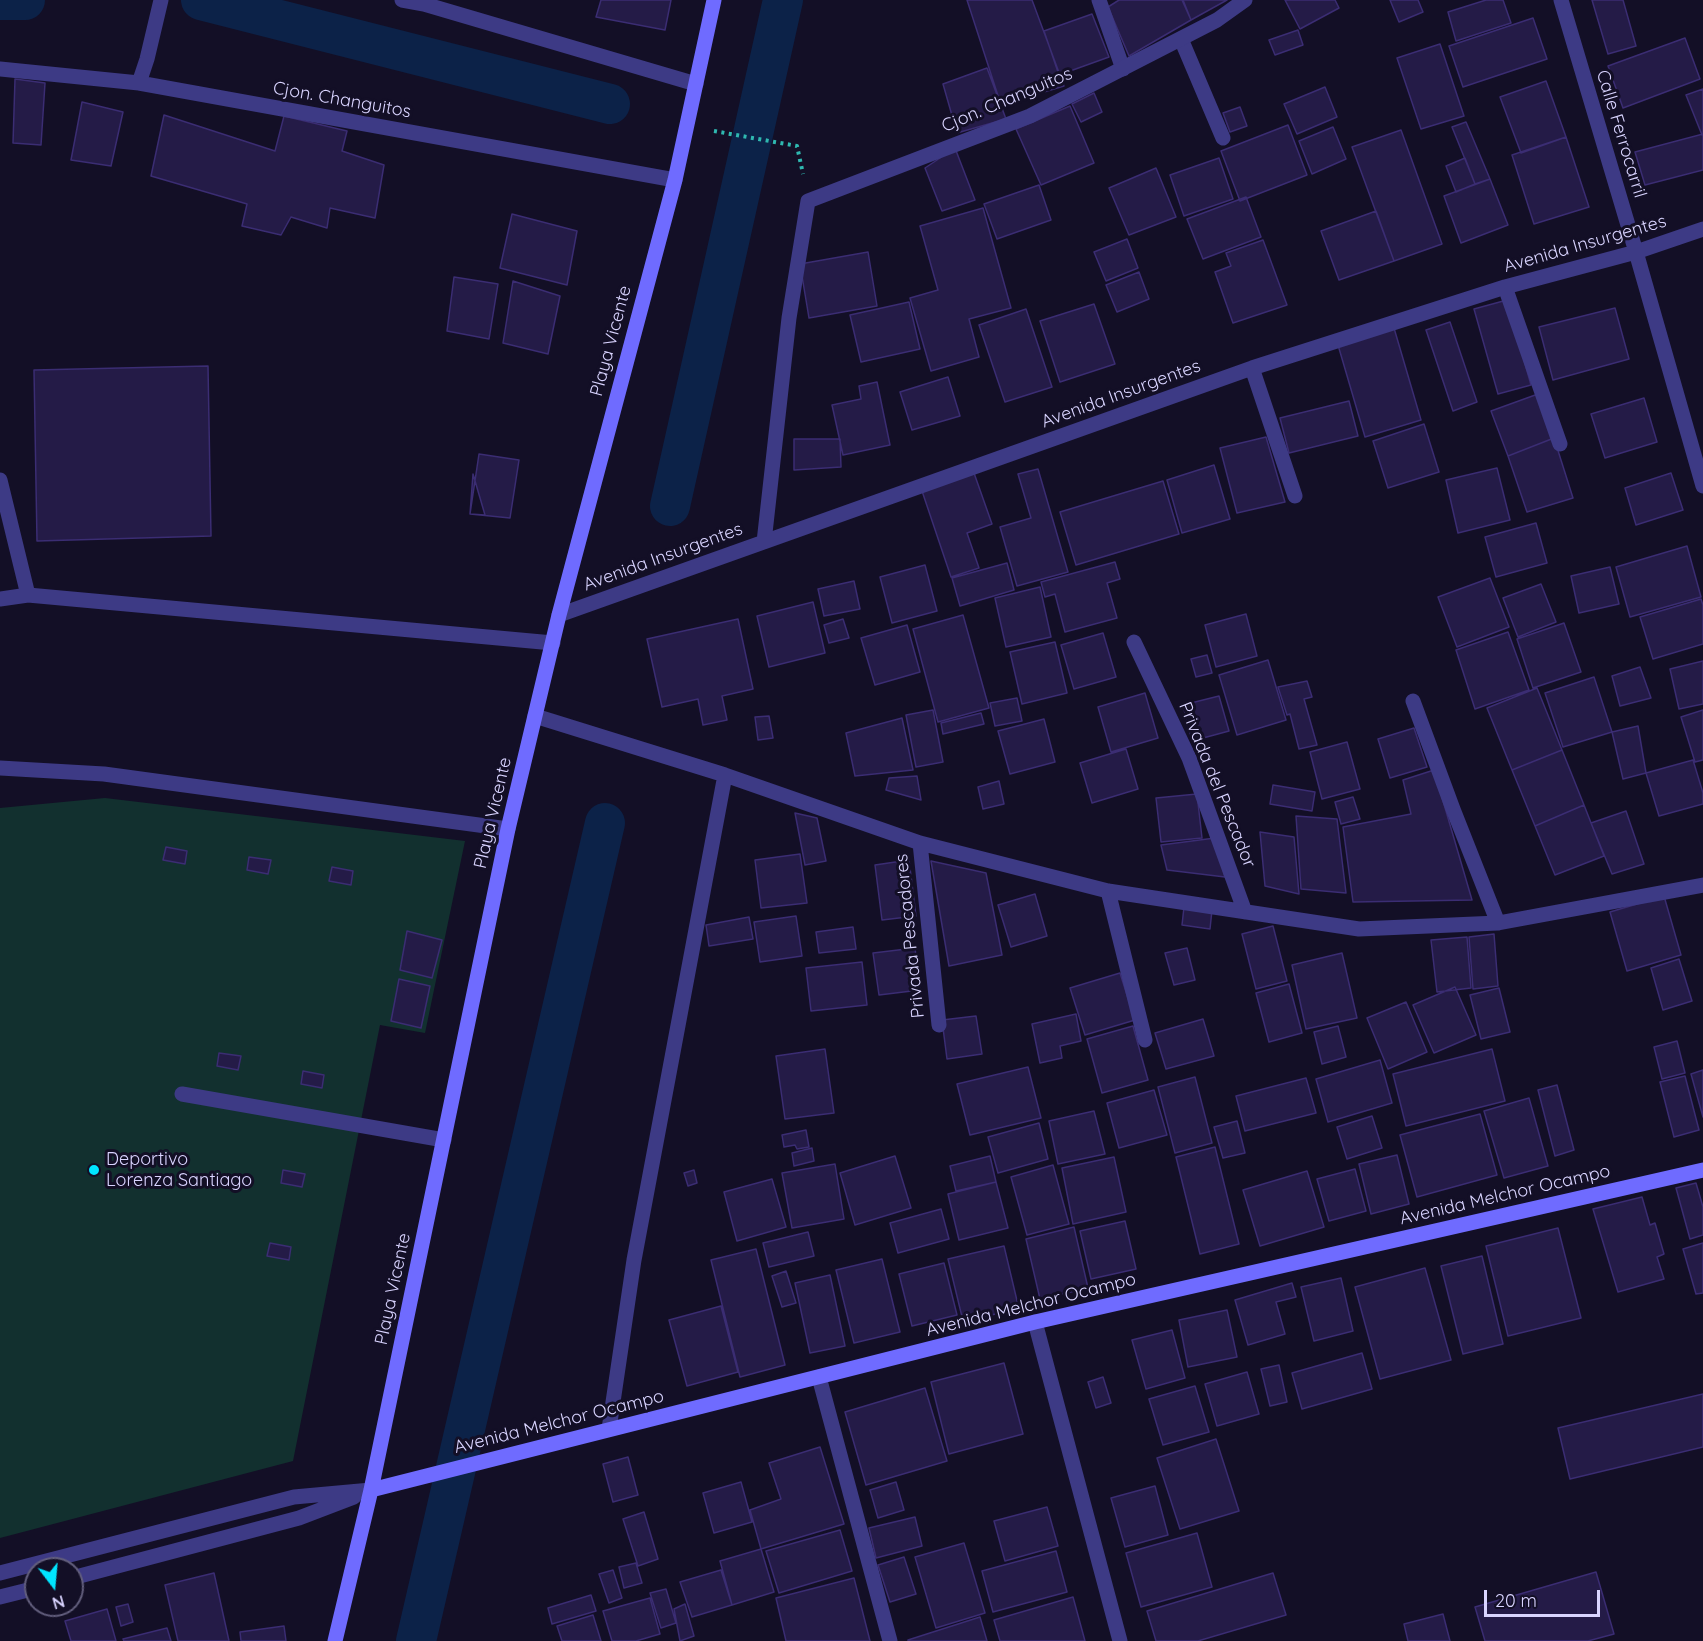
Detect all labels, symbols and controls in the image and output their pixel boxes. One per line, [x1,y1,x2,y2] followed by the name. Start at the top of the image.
[938,63,1076,137] street label: Cjon. Changuitos
[1591,68,1651,200] street label: Calle Ferrocarril
[271,77,413,123] street label: Cjon. Changuitos
[1501,210,1669,278] street label: Avenida Insurgentes
[586,283,636,399] street label: Playa Vicente
[1038,355,1204,433] street label: Avenida Insurgentes
[580,518,746,596] street label: Avenida Insurgentes
[1174,699,1260,871] street label: Privada del Pescador
[470,755,516,871] street label: Playa Vicente
[891,853,929,1019] street label: Privada Pescadores
[106,1149,252,1192] place label: Deportivo Lorenza Santiago
[1398,1160,1612,1230] street label: Avenida Melchor Ocampo
[87,1163,101,1177] marker: Deportivo Lorenza Santiago
[371,1231,415,1347] street label: Playa Vicente
[924,1268,1138,1342] street label: Avenida Melchor Ocampo
[452,1385,666,1459] street label: Avenida Melchor Ocampo
[24,1557,84,1617] north arrow
[1487,1578,1602,1616] scale bar
[1495,1589,1537,1612] text: 20 m
[50,1591,67,1614] text: N

